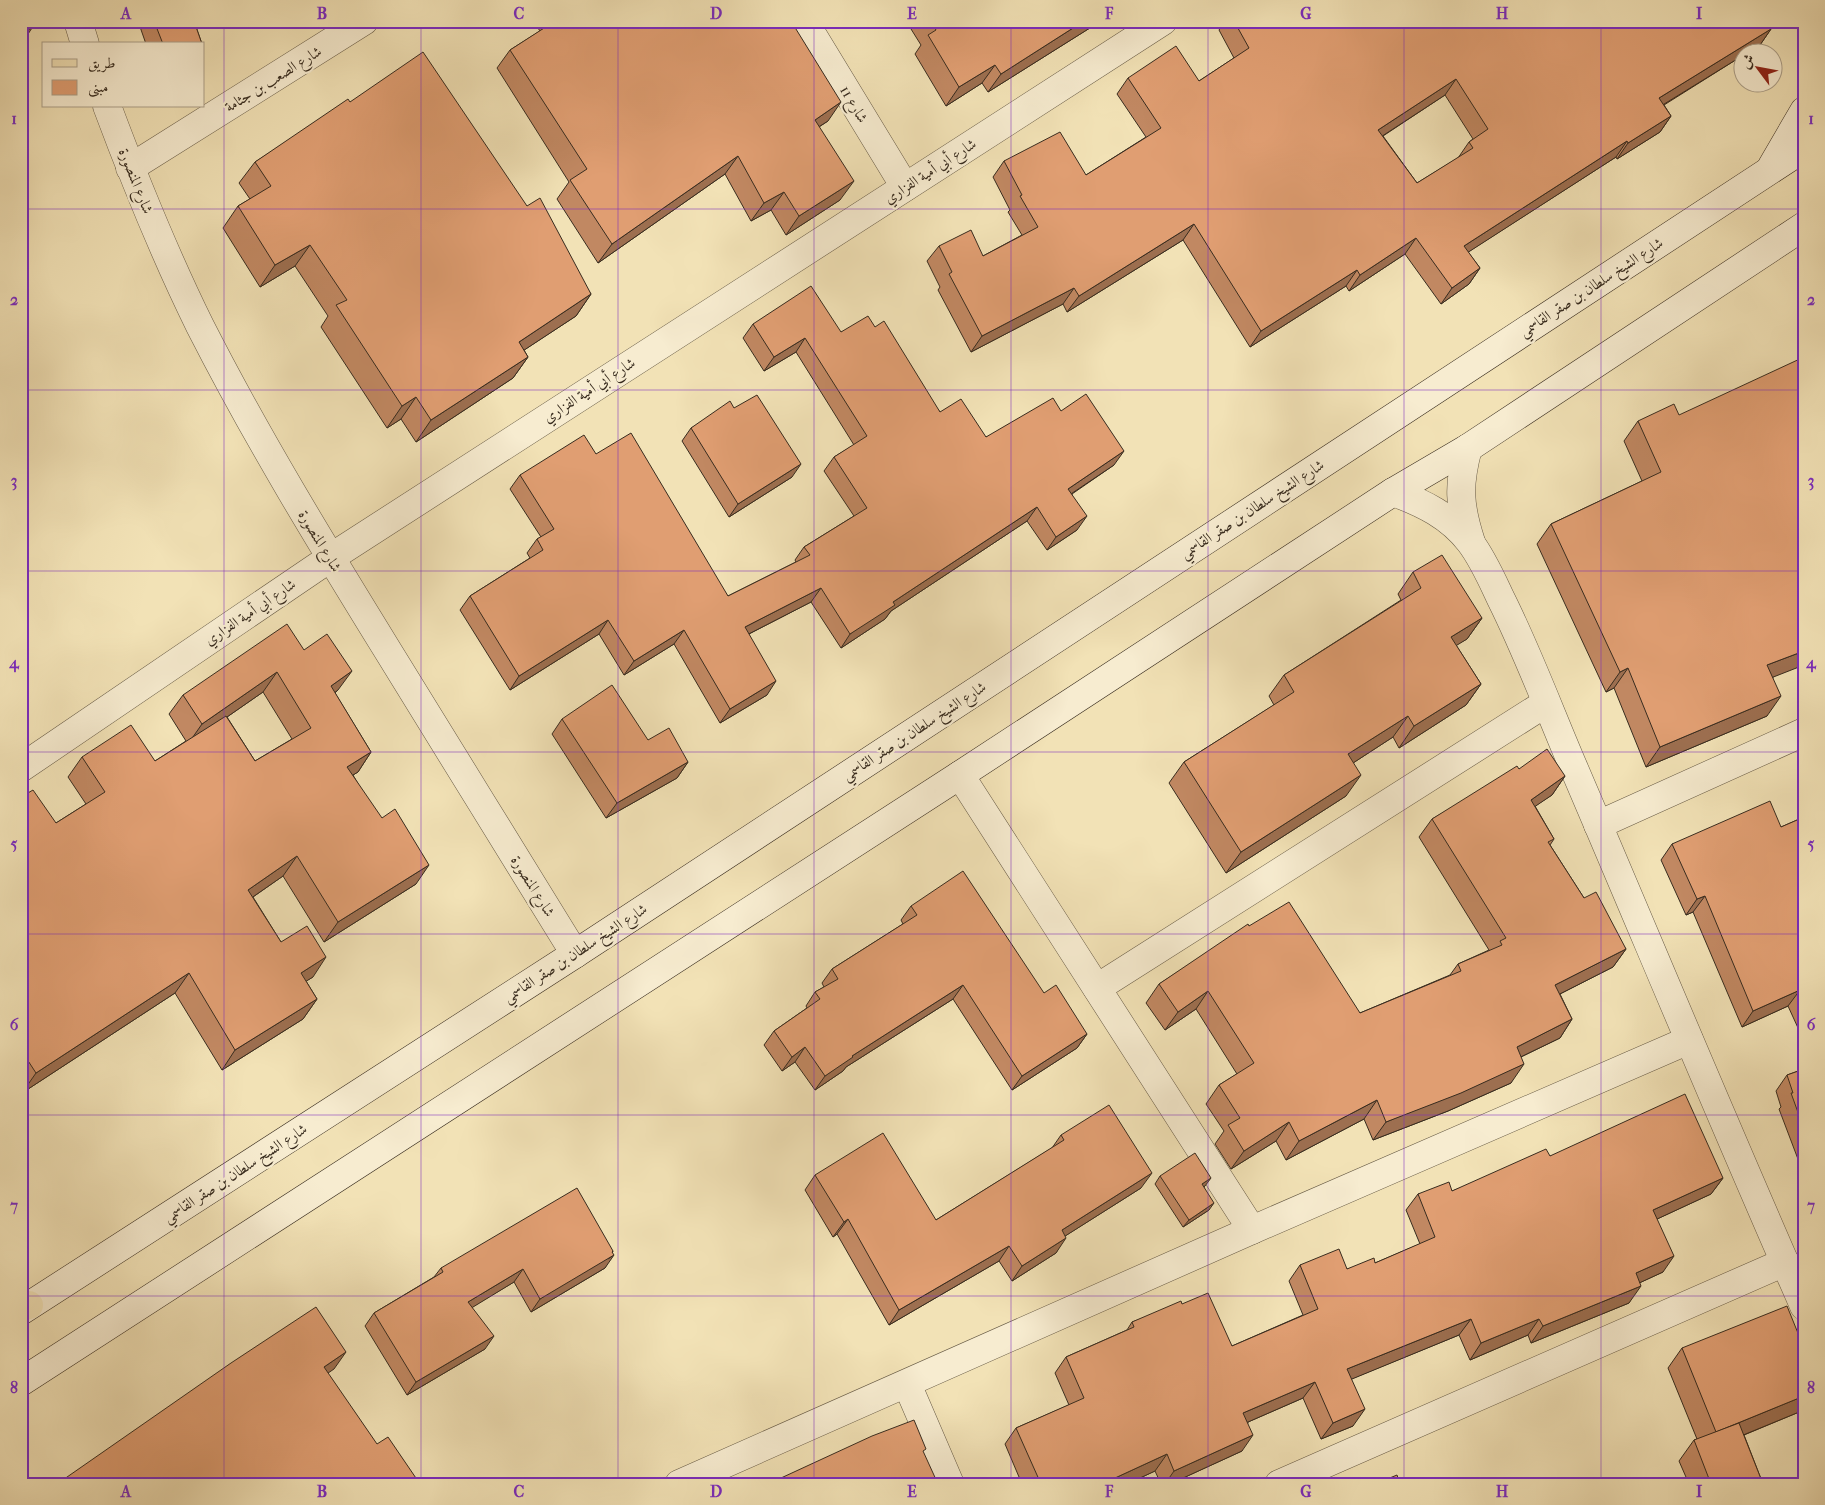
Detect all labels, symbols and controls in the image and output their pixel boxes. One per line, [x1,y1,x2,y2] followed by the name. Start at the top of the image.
[120,4,132,23] text: A
[317,4,327,23] text: B
[514,4,525,23] text: C
[710,4,722,23] text: D
[907,4,917,23] text: E
[1104,4,1114,23] text: F
[1300,4,1312,23] text: G
[1496,4,1509,23] text: H
[1696,4,1703,23] text: I
[42,42,205,108] legend
[221,42,327,119] street label: شارع الصعب بن جثامة
[1732,42,1782,92] north arrow
[1737,51,1758,72] text: ش
[88,54,115,73] text: طريق
[88,78,108,98] text: مبنى
[833,82,872,128] street label: شارع 11
[11,109,17,128] text: 1
[1808,109,1814,128] text: 1
[879,133,982,211] street label: شارع أبي أمية الفزاري
[111,146,157,218] street label: شارع المنصورة
[1516,234,1669,345] street label: شارع الشيخ سلطان بن صقر القاسمي
[10,290,18,309] text: 2
[1807,290,1815,309] text: 2
[538,352,641,430] street label: شارع أبي أمية الفزاري
[1177,456,1330,567] street label: شارع الشيخ سلطان بن صقر القاسمي
[11,471,17,491] text: 3
[1808,471,1814,491] text: 3
[291,507,345,577] street label: شارع المنصورة
[200,573,301,652] street label: شارع أبي أمية الفزاري
[8,653,20,673] text: 4
[1805,653,1817,673] text: 4
[839,678,992,789] street label: شارع الشيخ سلطان بن صقر القاسمي
[11,834,18,853] text: 5
[1808,834,1815,853] text: 5
[504,852,559,922] street label: شارع المنصورة
[500,900,653,1011] street label: شارع الشيخ سلطان بن صقر القاسمي
[10,1015,19,1034] text: 6
[1807,1015,1816,1034] text: 6
[160,1120,313,1231] street label: شارع الشيخ سلطان بن صقر القاسمي
[9,1196,18,1215] text: 7
[1806,1196,1815,1215] text: 7
[10,1378,18,1397] text: 8
[1807,1378,1815,1397] text: 8
[120,1482,132,1501] text: A
[317,1482,327,1501] text: B
[514,1482,525,1501] text: C
[710,1482,722,1501] text: D
[907,1482,917,1501] text: E
[1104,1482,1114,1501] text: F
[1300,1482,1312,1501] text: G
[1496,1482,1509,1501] text: H
[1696,1482,1703,1501] text: I

